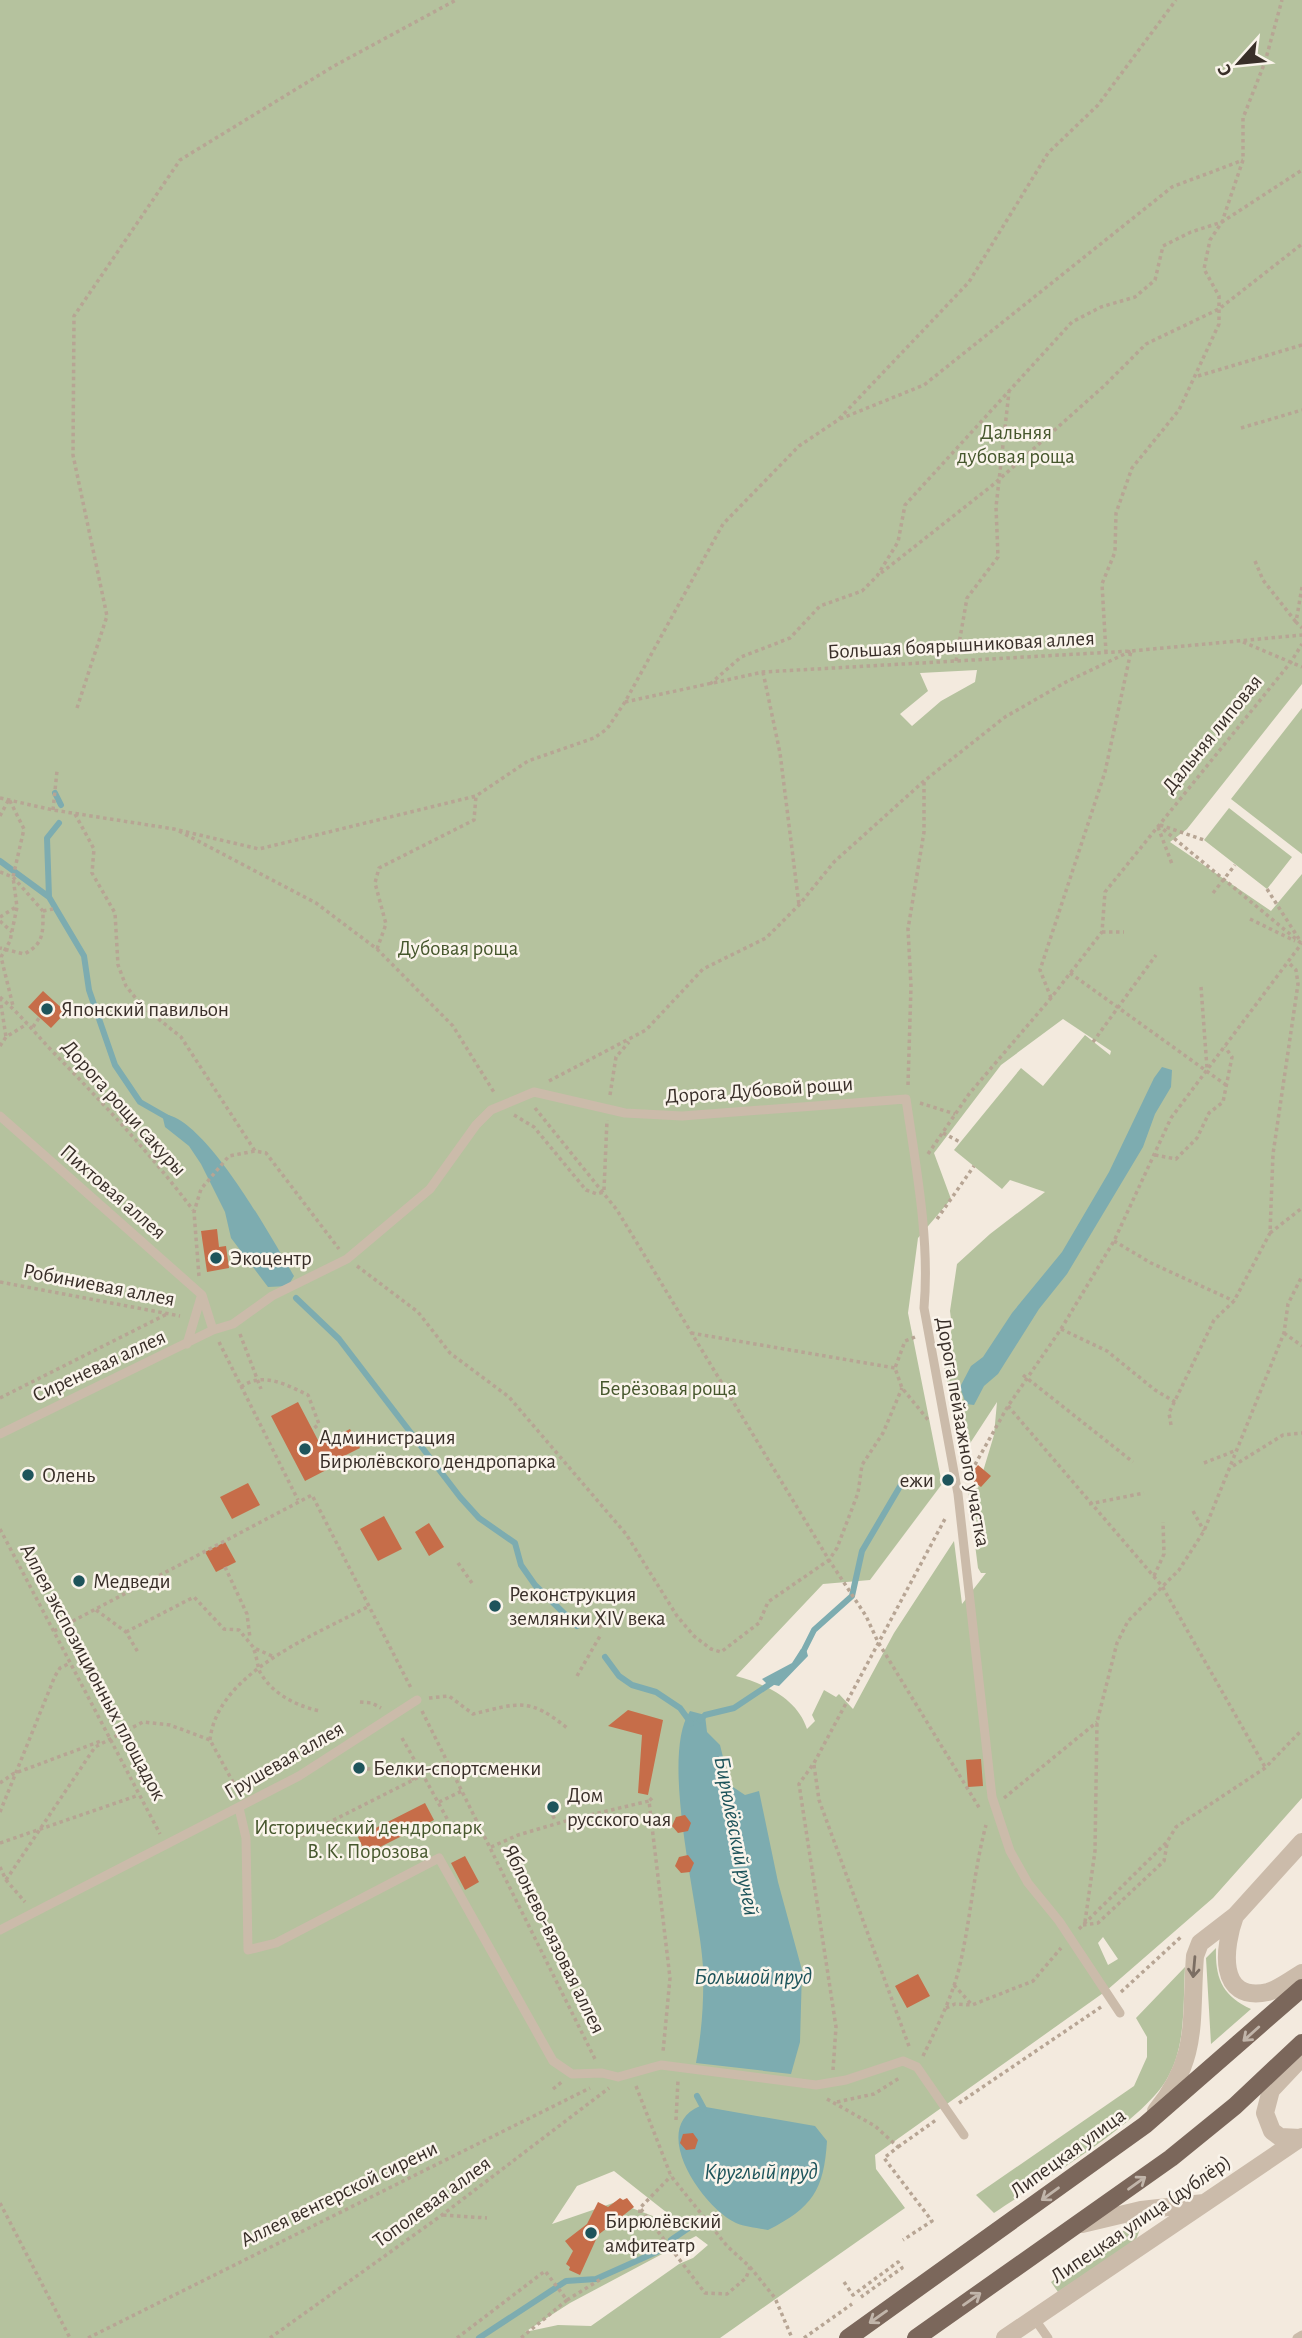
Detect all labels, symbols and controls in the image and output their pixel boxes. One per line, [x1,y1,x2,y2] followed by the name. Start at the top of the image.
[1204,28,1274,98] north arrow
[1214,61,1236,79] text: С
[957,422,1075,467] park label: Дальняя дубовая роща
[827,628,1095,662] street label: Большая боярышниковая аллея
[1158,671,1266,797] street label: Дальняя липовая
[398,938,519,959] park label: Дубовая роща
[61,999,229,1020] place label: Японcкий павильон
[39,1001,55,1017] marker: Японcкий павильон
[58,1036,190,1180] street label: Дорога рощи сакуры
[664,1073,854,1107] street label: Дорога Дубовой рощи
[56,1141,170,1243] street label: Пихтовая аллея
[230,1248,312,1269] place label: Экоцентр
[208,1250,224,1266] marker: Экоцентр
[21,1260,177,1310] street label: Робиниевая аллея
[932,1316,994,1549] street label: Дорога пейзажного участка
[29,1326,169,1406] street label: Сиреневая аллея
[599,1378,738,1399] park label: Берёзовая роща
[319,1427,556,1472] place label: Администрация Бирюлёвского дендропарка
[297,1441,313,1457] marker: Администрация Бирюлёвского дендропарка
[42,1465,95,1486] place label: Олень
[20,1467,36,1483] marker: Олень
[900,1470,934,1491] place label: ежи
[940,1472,956,1488] marker: ежи
[16,1540,170,1804] street label: Аллея экспозиционных площадок
[93,1571,171,1592] place label: Медведи
[71,1573,87,1589] marker: Медведи
[509,1584,666,1629] place label: Реконструкция землянки XIV века
[487,1598,503,1614] marker: Реконструкция землянки XIV века
[221,1717,347,1803] street label: Грушевая аллея
[709,1754,763,1918] water label: Бирюлёвский ручей
[373,1758,541,1779] place label: Белки-спортсменки
[351,1760,367,1776] marker: Белки-спортсменки
[567,1785,671,1830] place label: Дом русского чая
[545,1799,561,1815] marker: Дом русского чая
[254,1817,482,1862] park label: Исторический дендропарк В. К. Порозова
[499,1841,609,2037] street label: Яблонево-вязовая аллея
[1187,1955,1200,1977] one-way arrow
[694,1966,812,1989] water label: Большой пруд
[1243,2025,1260,2042] one-way arrow
[1006,2104,1130,2202] street label: Липецкая улица
[237,2137,441,2251] street label: Аллея венгерской сирени
[1047,2151,1235,2287] street label: Липецкая улица (дублёр)
[369,2152,495,2252] street label: Тополевая аллея
[704,2161,818,2184] water label: Круглый пруд
[1127,2176,1146,2191] one-way arrow
[1041,2187,1060,2201] one-way arrow
[605,2211,722,2256] place label: Бирюлёвский амфитеатр
[583,2225,599,2241] marker: Бирюлёвский амфитеатр
[962,2292,981,2306] one-way arrow
[869,2310,888,2324] one-way arrow

